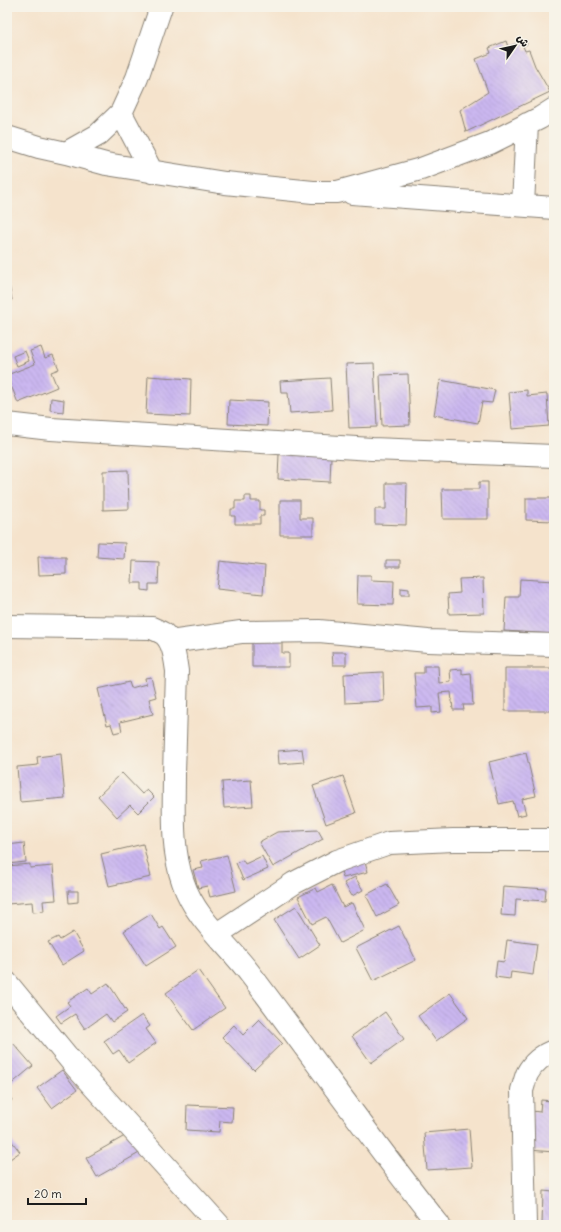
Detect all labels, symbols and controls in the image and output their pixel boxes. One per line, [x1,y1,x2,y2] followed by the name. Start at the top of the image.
[495,26,535,66] north arrow
[514,31,532,49] text: ش
[28,1180,86,1206] scale bar
[34,1186,62,1201] text: 20 m

